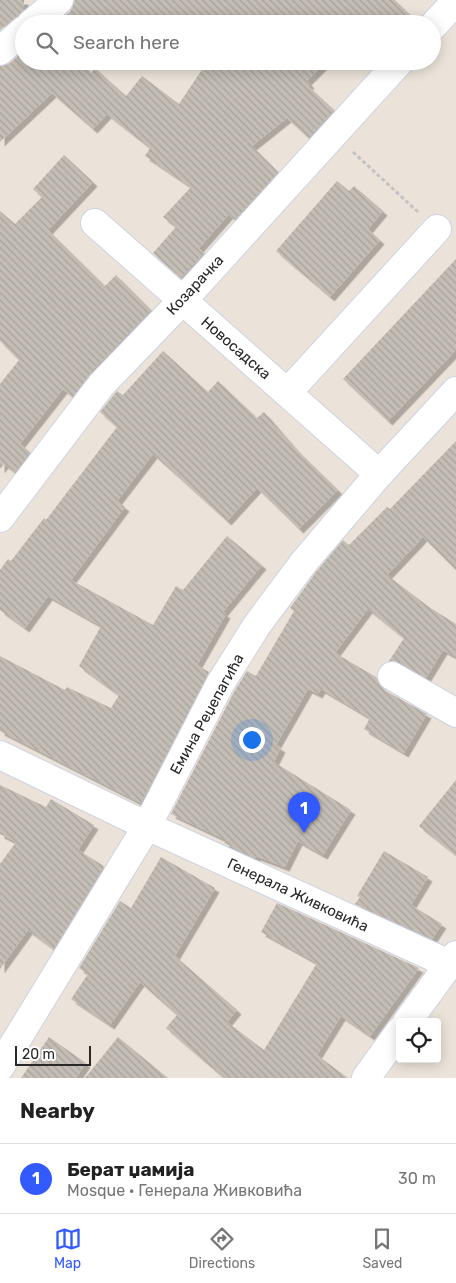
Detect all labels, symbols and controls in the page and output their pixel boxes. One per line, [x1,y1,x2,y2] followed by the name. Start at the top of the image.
[15,15,441,70] search box
[33,29,61,57] icon: search
[73,31,180,54] text: Search here
[163,251,227,319] street label: Козарачка
[197,313,275,383] street label: Новосадска
[166,651,248,777] street label: Емина Реџепагића
[239,727,265,753] your location
[288,792,320,833] pin: 1
[225,854,371,936] street label: Генерала Живковића
[396,1018,441,1063] map controls
[396,1018,441,1063] button: locate
[15,1043,91,1066] scale bar
[22,1046,55,1063] text: 20 m
[20,1098,95,1123] text: Nearby
[67,1158,194,1181] text: Берат џамија
[32,1169,40,1188] text: 1
[398,1169,436,1188] text: 30 m
[67,1181,302,1200] text: Mosque · Генерала Живковића
[54,1225,82,1272] tab: Map
[189,1225,255,1272] tab: Directions
[362,1225,402,1272] tab: Saved

